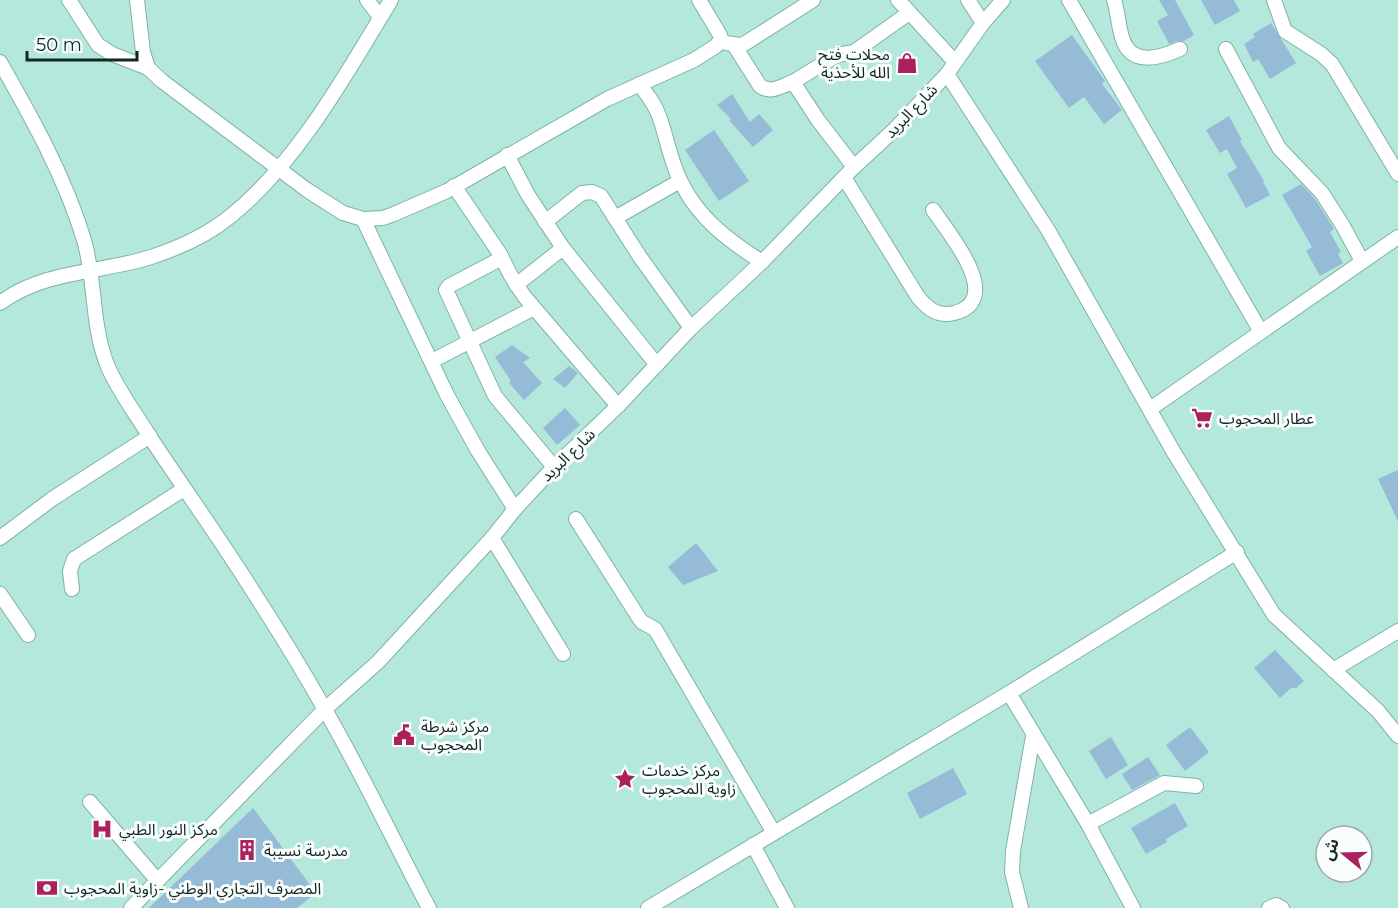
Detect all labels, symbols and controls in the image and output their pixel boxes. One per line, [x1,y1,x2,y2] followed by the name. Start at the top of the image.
[27,24,136,62] scale bar
[36,34,82,56] text: 50 m
[818,45,890,82] place label: محلات فتح الله للأحذية
[895,51,919,75] shop icon: محلات فتح الله للأحذية
[881,80,944,144] street label: شارع البريد
[1190,406,1214,430] supermarket icon: عطار المحجوب
[1219,409,1314,428] place label: عطار المحجوب
[537,425,601,488] street label: شارع البريد
[421,717,489,754] place label: مركز شرطة المحجوب
[392,723,416,747] public building icon: مركز شرطة المحجوب
[642,761,736,798] place label: مركز خدمات زاوية المحجوب
[613,767,637,791] place icon: مركز خدمات زاوية المحجوب
[90,817,114,841] hospital icon: مركز النور الطبي
[119,820,218,841] place label: مركز النور الطبي
[1314,824,1374,884] north arrow
[1318,836,1343,863] text: ش
[235,838,259,862] building icon: مدرسة نسيبة
[264,841,348,860] place label: مدرسة نسيبة
[35,876,59,900] bank icon: المصرف التجاري الوطني -زاوية المحجوب
[64,879,321,900] place label: المصرف التجاري الوطني -زاوية المحجوب

